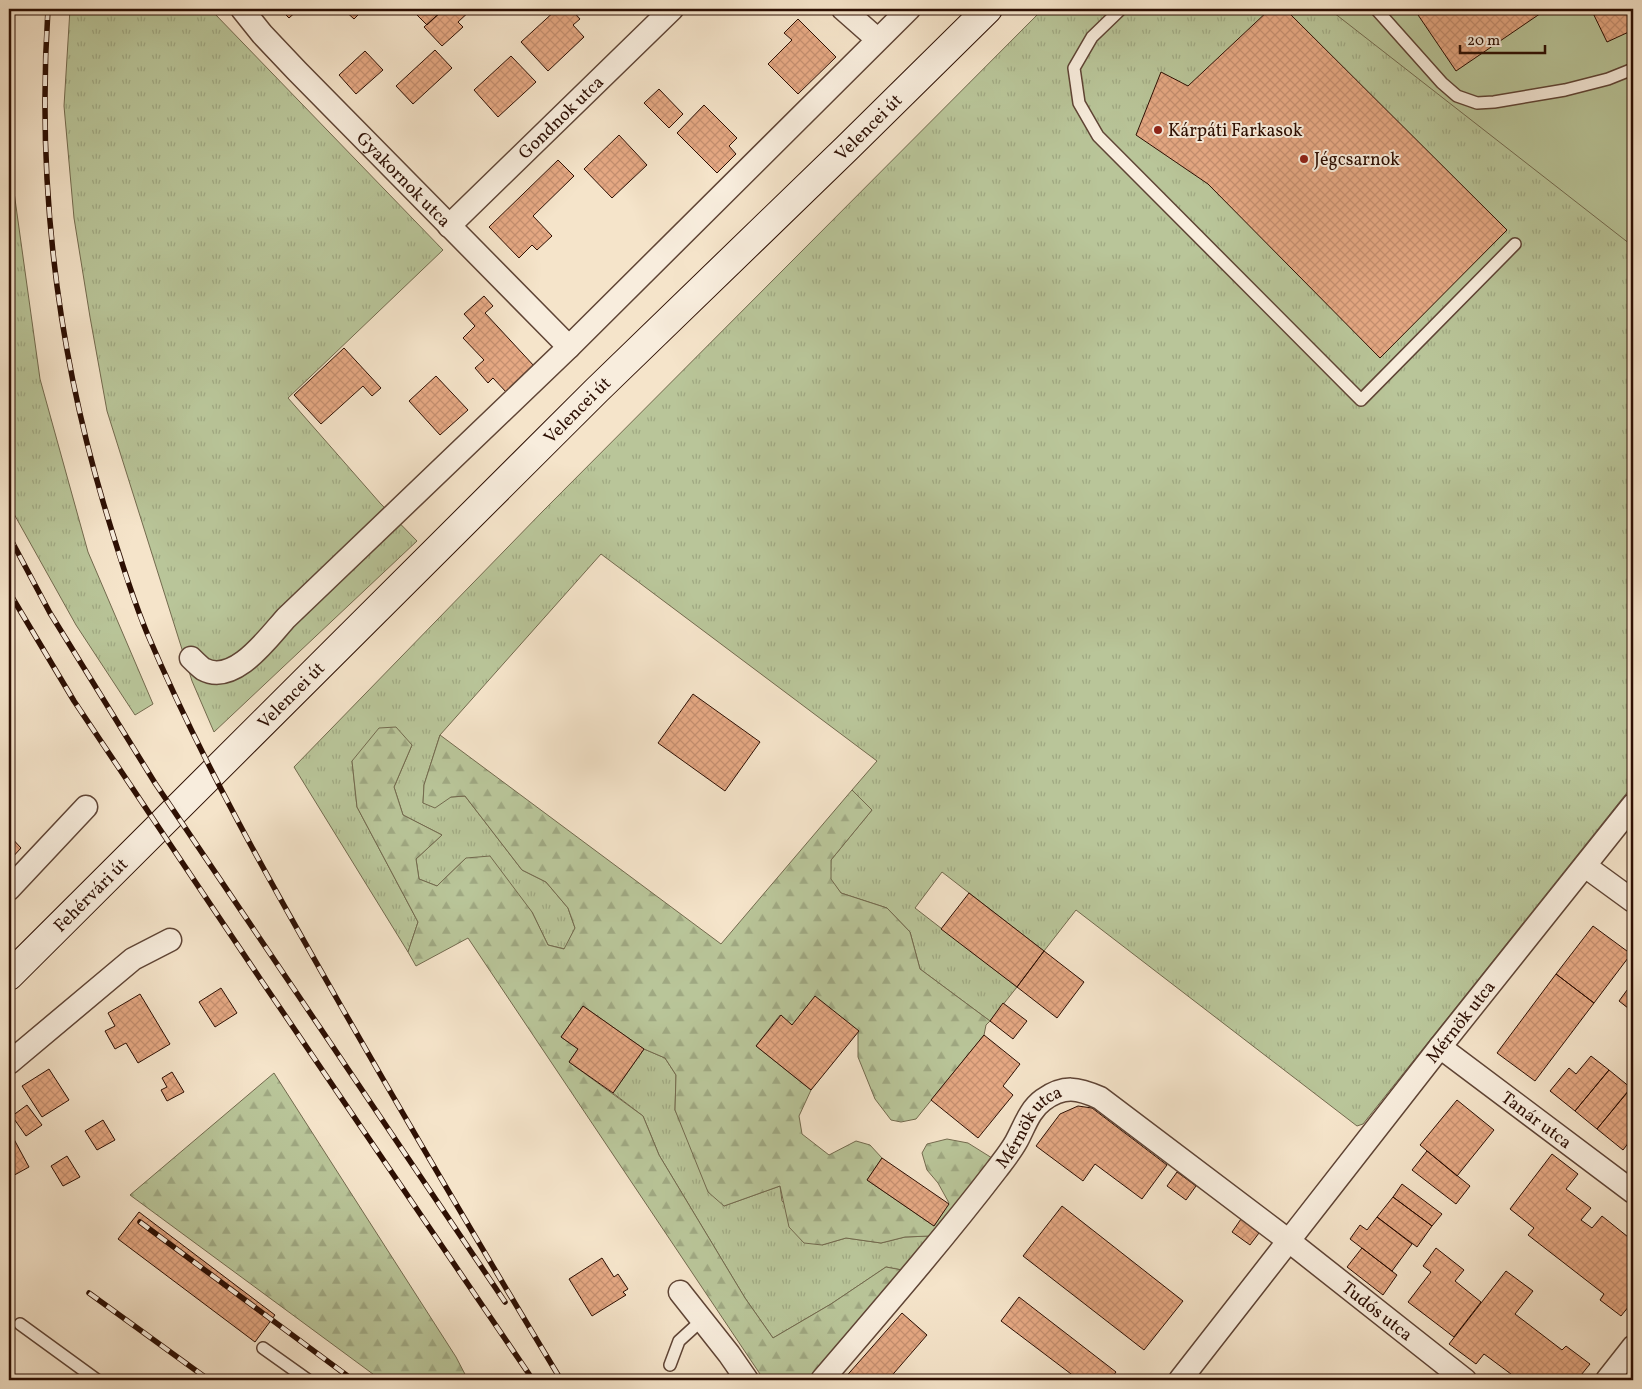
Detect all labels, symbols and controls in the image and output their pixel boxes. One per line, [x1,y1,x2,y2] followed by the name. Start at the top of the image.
[1460,22,1544,54] scale bar
[1467,31,1500,52] text: 20 m
[514,71,610,166] street label: Gondnok utca
[830,89,909,167] street label: Velencei út
[1168,119,1303,144] place label: Kárpáti Farkasok
[1152,124,1164,136] marker: Kárpáti Farkasok
[350,127,456,234] street label: Gyakornok utca
[1314,148,1400,173] place label: Jégcsarnok
[1298,153,1310,165] marker: Jégcsarnok
[539,372,617,450] street label: Velencei út
[253,657,331,735] street label: Velencei út
[49,853,134,939] street label: Fehérvári út
[1421,976,1502,1069] street label: Mérnök utca
[991,1080,1066,1174] street label: Mérnök utca
[1495,1086,1576,1156] street label: Tanár utca
[1336,1276,1417,1348] street label: Tudós utca

